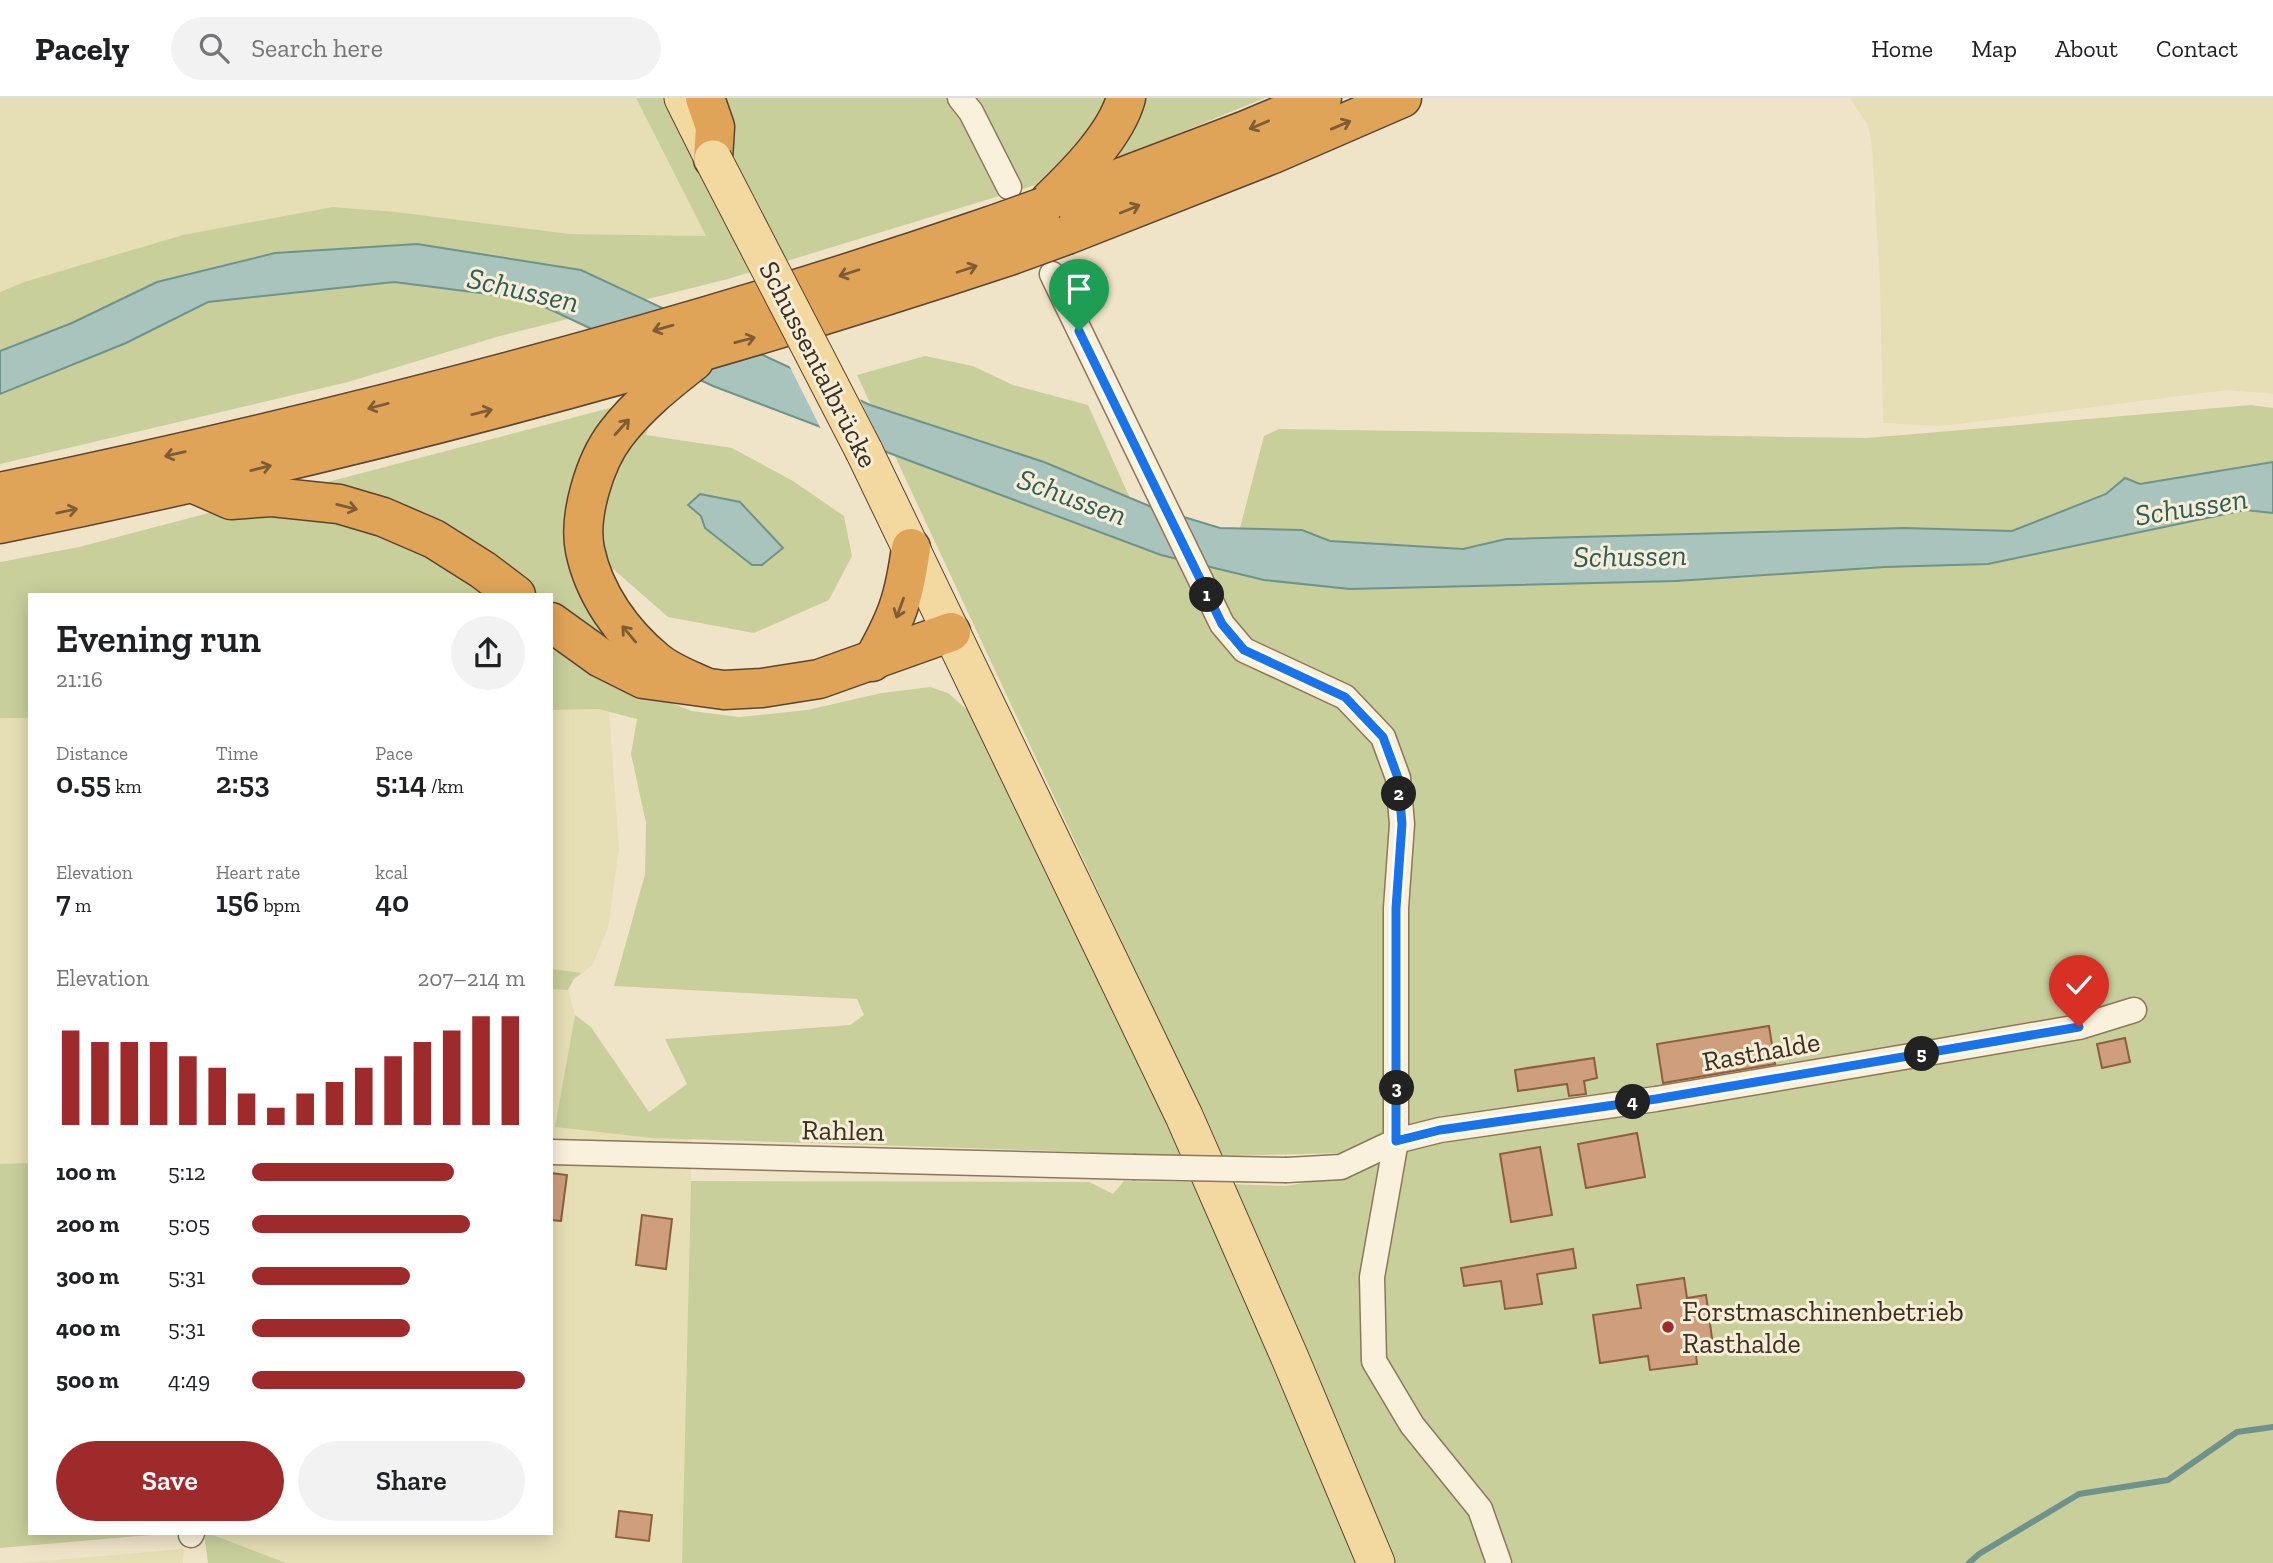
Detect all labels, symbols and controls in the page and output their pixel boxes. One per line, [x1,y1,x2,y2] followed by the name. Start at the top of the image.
[171,17,661,80] search box
[35,29,129,68] text: Pacely
[195,29,233,67] icon: search
[251,32,383,64] text: Search here
[1871,34,1933,63] text: Home
[1971,34,2017,63] text: Map
[2055,34,2118,63] text: About
[2156,34,2238,63] text: Contact
[1329,117,1351,130] one-way arrow
[1249,119,1270,132] one-way arrow
[1118,202,1140,215] one-way arrow
[752,256,885,473] street label: Schussentalbrücke
[1049,259,1109,331] pin
[464,260,582,320] water label: Schussen
[956,262,978,275] one-way arrow
[839,268,861,281] one-way arrow
[1060,270,1098,308] icon: arrive
[653,322,675,335] one-way arrow
[734,332,756,345] one-way arrow
[367,400,390,413] one-way arrow
[470,405,493,418] one-way arrow
[614,418,630,436] one-way arrow
[164,448,187,461] one-way arrow
[250,461,272,474] one-way arrow
[1012,461,1132,533] water label: Schussen
[2132,480,2250,534] water label: Schussen
[335,501,358,514] one-way arrow
[55,503,78,517] one-way arrow
[1573,537,1687,575] water label: Schussen
[1190,578,1224,612] pin: 1
[1203,583,1210,606] text: 1
[892,596,905,618] one-way arrow
[56,616,261,662] text: Evening run
[451,616,525,690] button: share
[621,625,636,643] one-way arrow
[56,665,103,693] text: 21:16
[56,742,128,765] text: Distance
[216,742,258,765] text: Time
[375,742,413,765] text: Pace
[56,765,111,801] text: 0.55
[216,765,270,801] text: 2:53
[375,765,427,801] text: 5:14
[111,775,142,798] text: km
[427,775,464,798] text: /km
[1382,776,1416,812] pin: 2
[1393,782,1404,805] text: 2
[56,861,133,884] text: Elevation
[216,861,300,884] text: Heart rate
[375,861,408,884] text: kcal
[56,884,71,920] text: 7
[216,884,259,920] text: 156
[375,884,409,920] text: 40
[71,894,91,917] text: m
[259,894,300,917] text: bpm
[2049,955,2109,1027] pin
[56,964,149,992] text: Elevation
[417,964,525,992] text: 207–214 m
[2060,966,2098,1004] icon: check
[1700,1025,1822,1078] street label: Rasthalde
[1904,1037,1940,1072] pin: 5
[1917,1042,1926,1065] text: 5
[1380,1070,1414,1105] pin: 3
[1391,1076,1402,1099] text: 3
[1616,1084,1650,1119] pin: 4
[1627,1090,1638,1113] text: 4
[801,1113,885,1148] street label: Rahlen
[56,1158,116,1186] text: 100 m
[168,1158,206,1186] text: 5:12
[56,1210,119,1238] text: 200 m
[168,1210,210,1238] text: 5:05
[56,1262,119,1290] text: 300 m
[168,1262,205,1290] text: 5:31
[1682,1295,1964,1360] place label: Forstmaschinenbetrieb Rasthalde
[56,1314,120,1342] text: 400 m
[168,1314,205,1342] text: 5:31
[1660,1319,1676,1335] marker: Forstmaschinenbetrieb Rasthalde
[56,1366,119,1394] text: 500 m
[168,1366,210,1394] text: 4:49
[56,1441,284,1521] button: Save
[298,1441,525,1521] button: Share

